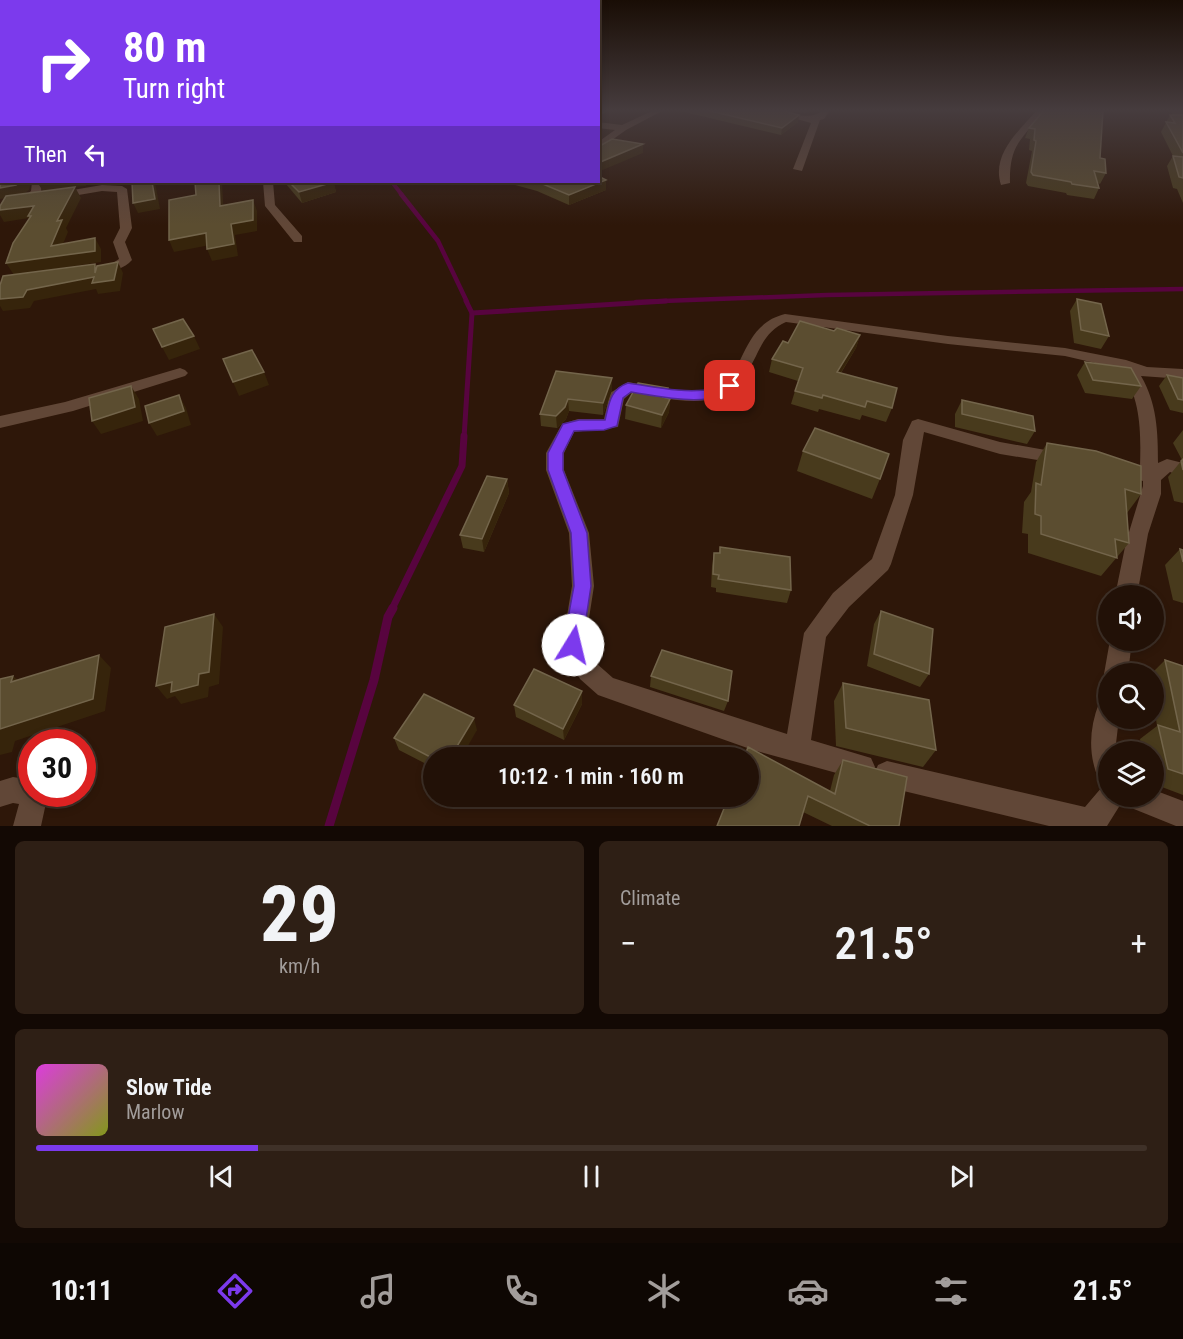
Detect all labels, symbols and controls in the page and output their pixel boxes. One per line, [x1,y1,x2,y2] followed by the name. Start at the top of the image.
[123,23,206,72] text: 80 m
[24,24,102,102] icon: right
[123,73,225,105] text: Turn right
[79,138,112,171] icon: left
[24,142,67,167] text: Then
[704,360,755,411] pin
[713,369,746,402] icon: arrive
[1098,585,1164,807] map controls
[1098,585,1164,651] button: sound
[541,613,605,677] position arrow
[1098,663,1164,729] button: search
[18,729,96,807] speed limit sign: 30
[1098,741,1164,807] button: layers
[498,764,684,789] text: 10:12 · 1 min · 160 m
[260,869,339,960] text: 29
[620,886,680,910] text: Climate
[835,917,933,970] text: 21.5°
[620,924,637,963] text: −
[1131,924,1147,963] text: +
[279,954,320,978] text: km/h
[126,1075,212,1100] text: Slow Tide
[126,1100,184,1124] text: Marlow
[205,1160,238,1193] icon: previous
[575,1160,608,1193] icon: pause
[945,1160,978,1193] icon: next
[214,1270,256,1312] icon: directions
[357,1270,399,1312] icon: music
[500,1270,542,1312] icon: phone
[643,1270,685,1312] icon: climate
[787,1270,829,1312] icon: car
[930,1270,972,1312] icon: filters
[51,1275,113,1307] text: 10:11
[1073,1275,1132,1307] text: 21.5°

